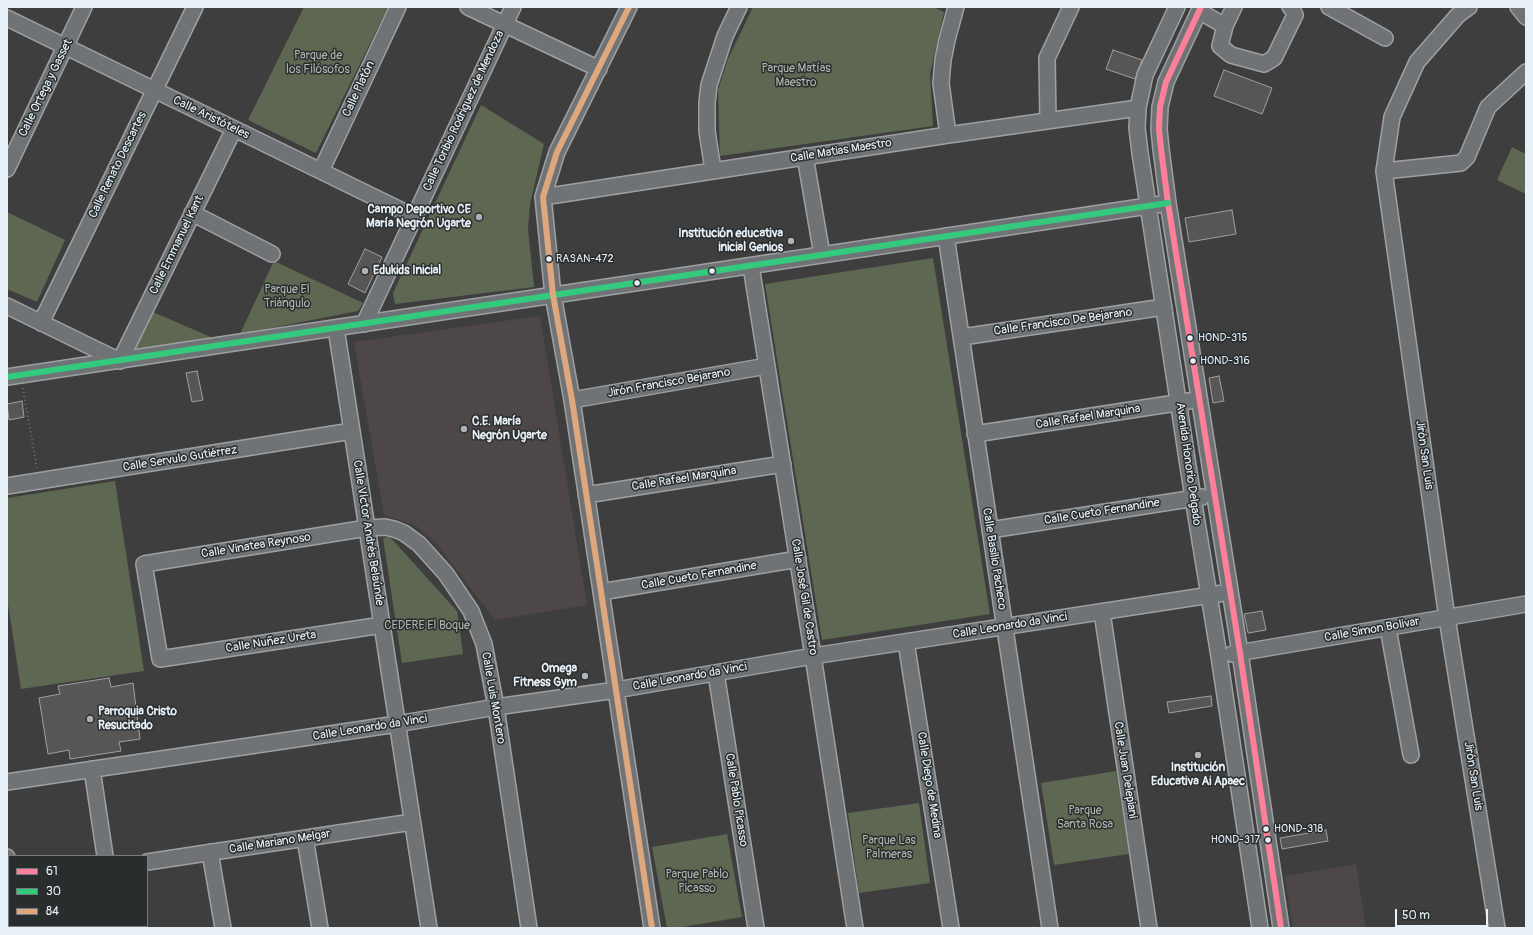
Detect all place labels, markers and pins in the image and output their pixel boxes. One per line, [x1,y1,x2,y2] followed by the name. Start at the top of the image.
[366,203,471,231] place label: Campo Deportivo CE María Negrón Ugarte
[474,212,484,222] marker: Campo Deportivo CE María Negrón Ugarte
[678,227,783,255] place label: Institución educativa inicial Genios
[786,236,796,246] marker: Institución educativa inicial Genios
[556,252,614,266] place label: RASAN-472
[544,254,554,264] marker: RASAN-472
[373,264,441,278] place label: Edukids Inicial
[360,266,370,276] marker: Edukids Inicial
[707,266,717,276] unlabelled marker
[632,278,642,288] unlabelled marker
[1198,331,1247,345] place label: HOND-315
[1185,333,1195,343] marker: HOND-315
[1200,354,1250,368] place label: HOND-316
[1188,356,1198,366] marker: HOND-316
[472,415,547,443] place label: C.E. María Negrón Ugarte
[459,424,469,434] marker: C.E. María Negrón Ugarte
[513,662,577,690] place label: Omega Fitness Gym
[580,671,590,681] marker: Omega Fitness Gym
[98,705,177,733] place label: Parroquia Cristo Resucitado
[85,714,95,724] marker: Parroquia Cristo Resucitado
[1193,750,1203,760] marker: Institución Educativa Ai Apaec
[1151,761,1245,789] place label: Institución Educativa Ai Apaec
[1274,822,1323,836] place label: HOND-318
[1261,824,1271,834] marker: HOND-318
[1211,833,1260,847] place label: HOND-317
[1263,835,1273,845] marker: HOND-317

